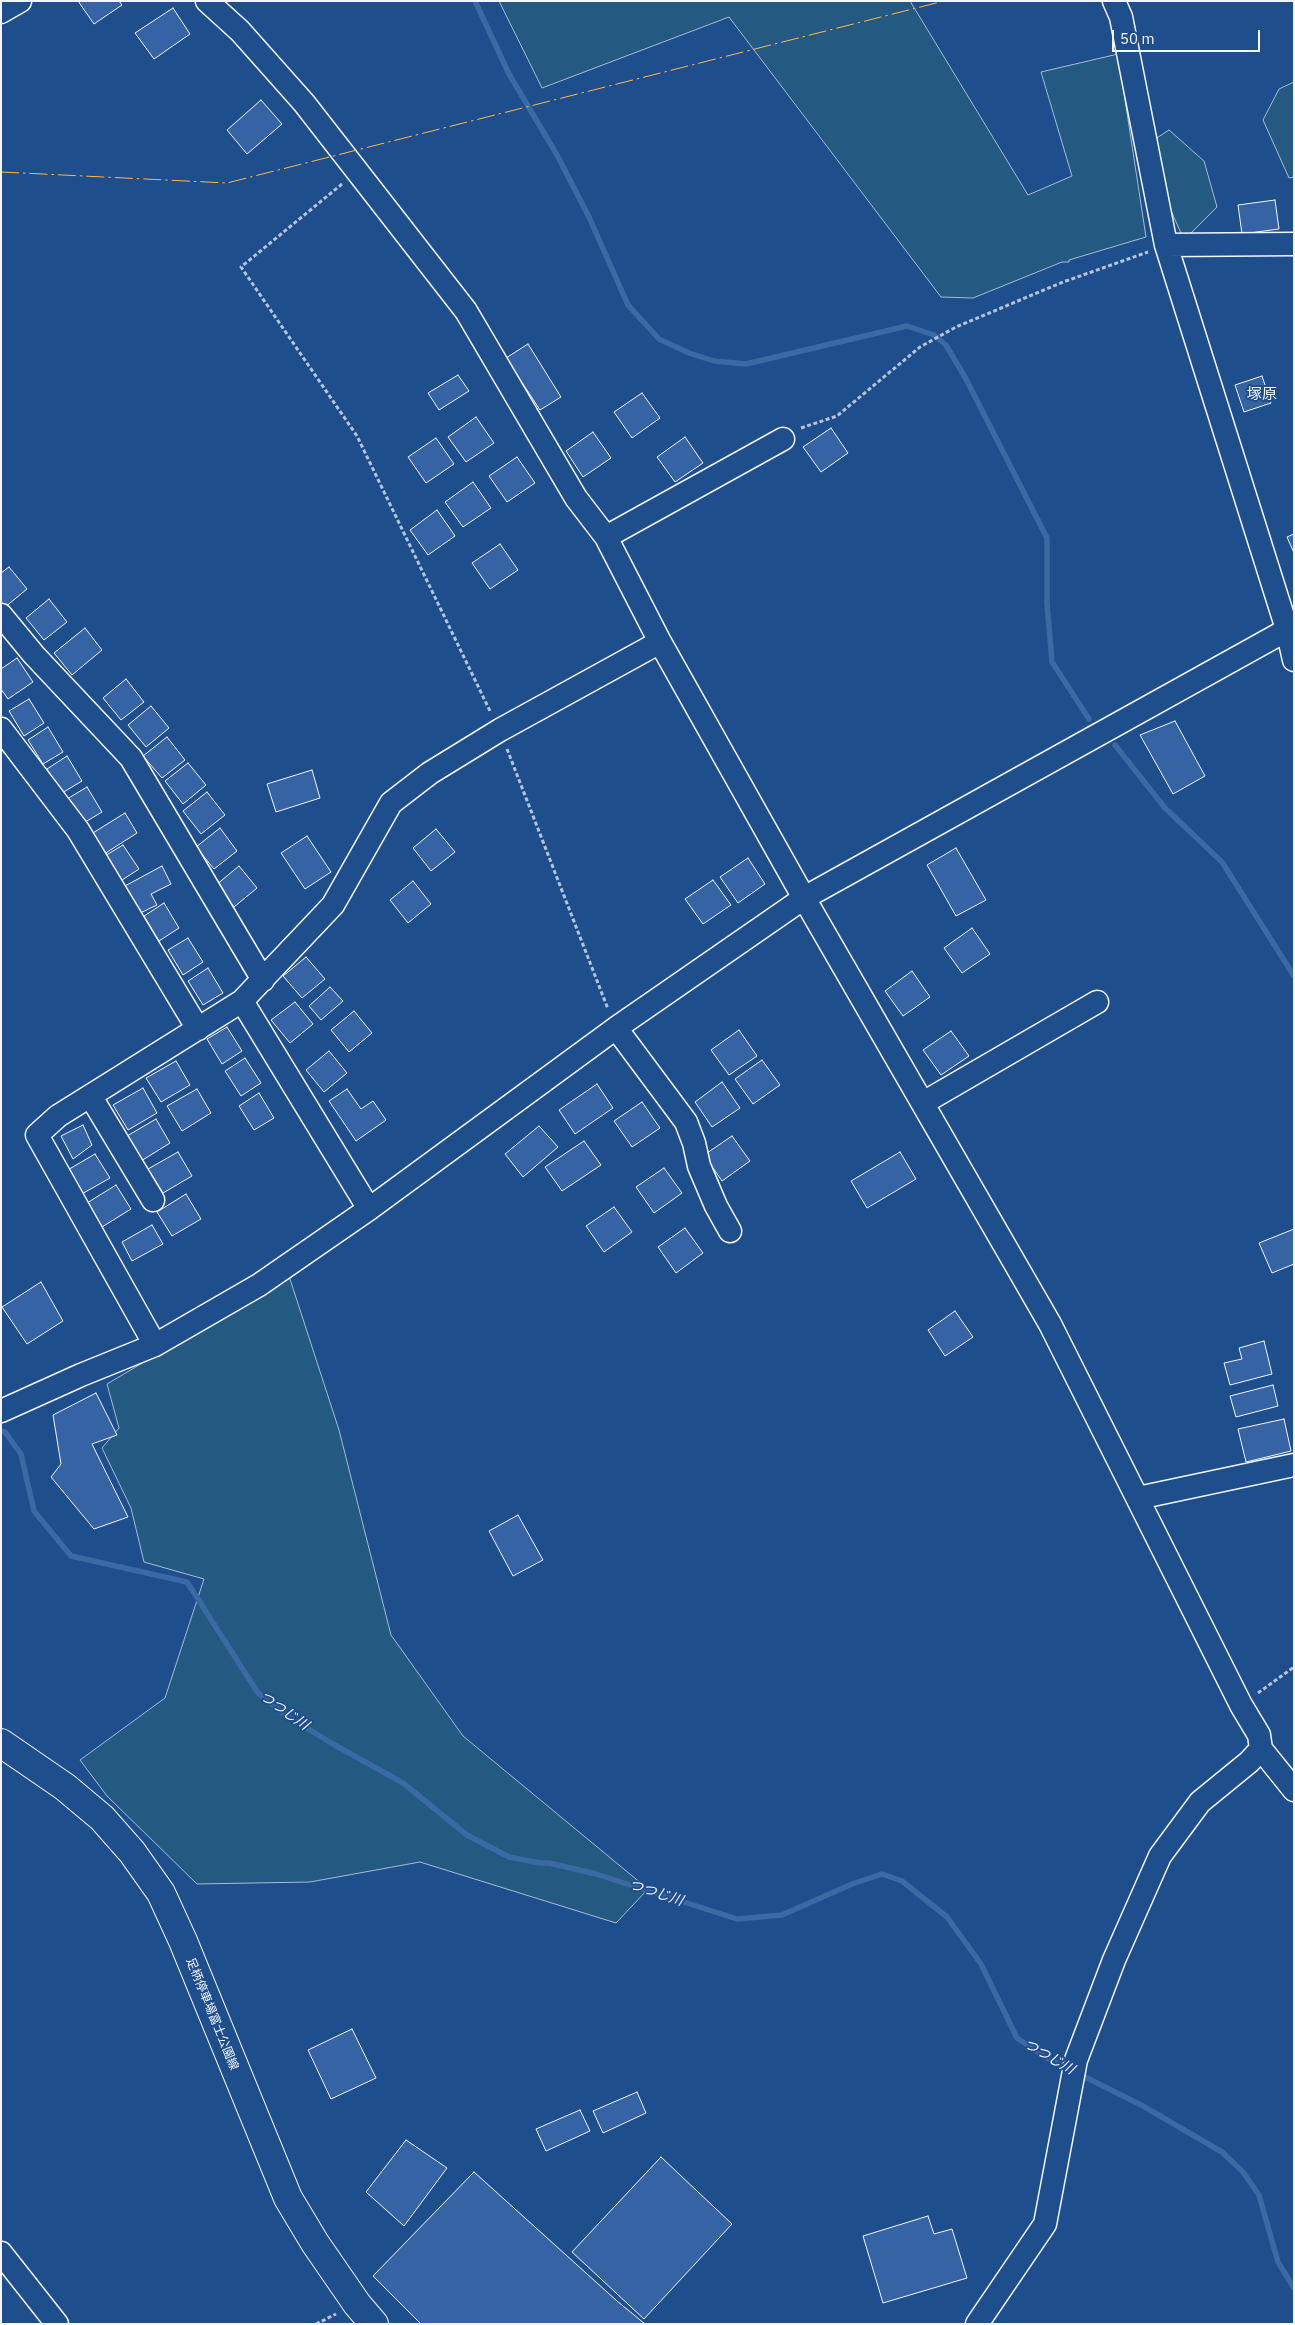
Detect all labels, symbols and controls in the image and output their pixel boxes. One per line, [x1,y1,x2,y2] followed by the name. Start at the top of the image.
[1115,20,1262,52] scale bar
[1120,29,1155,48] text: 50 m
[1247,386,1277,404] district label: 塚原
[256,1688,312,1734] water label: つつじ川
[627,1876,685,1910] water label: つつじ川
[183,1956,241,2072] street label: 足柄停車場富士公園線
[1021,2036,1077,2078] water label: つつじ川

